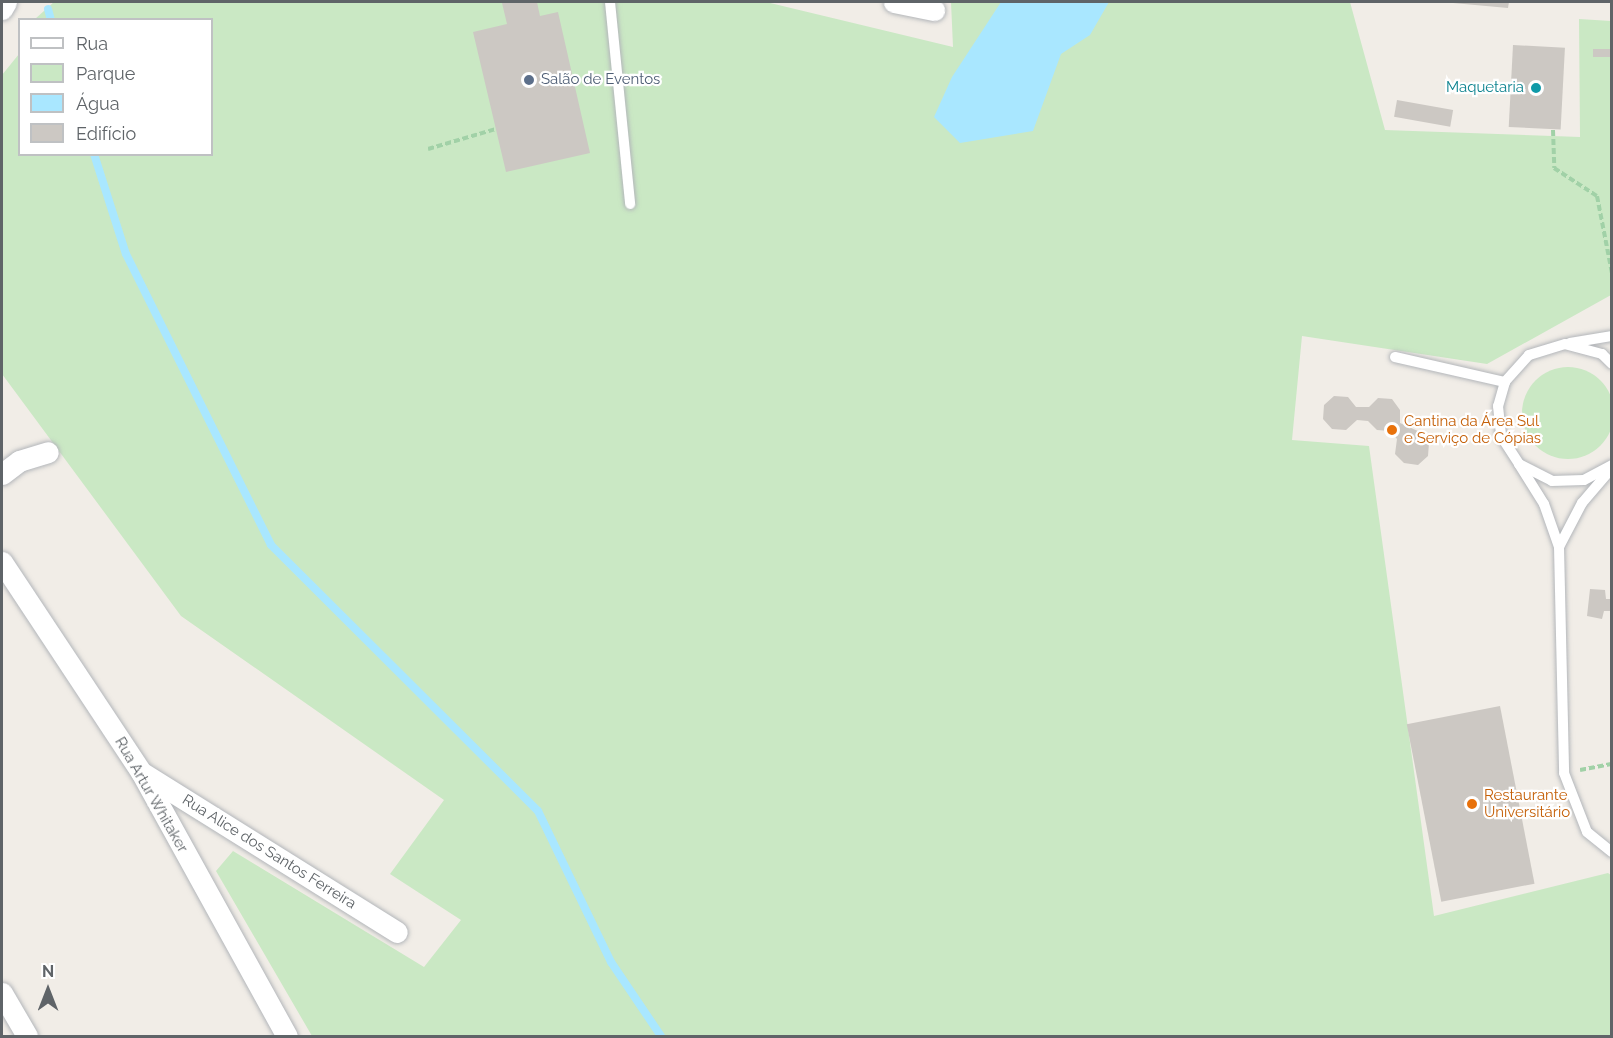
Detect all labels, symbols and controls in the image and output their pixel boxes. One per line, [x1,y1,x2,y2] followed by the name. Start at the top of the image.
[18,18,213,156] legend
[76,33,108,54] text: Rua
[76,63,135,84] text: Parque
[541,71,660,89] place label: Salão de Eventos
[522,73,536,87] marker: Salão de Eventos
[1446,79,1524,97] place label: Maquetaria
[1529,81,1543,95] marker: Maquetaria
[76,93,120,114] text: Água
[76,123,136,144] text: Edifício
[1404,412,1541,447] place label: Cantina da Área Sul e Serviço de Cópias
[1385,423,1399,437] marker: Cantina da Área Sul e Serviço de Cópias
[110,734,192,856] street label: Rua Artur Whitaker
[1484,786,1570,821] place label: Restaurante Universitário
[179,791,359,913] street label: Rua Alice dos Santos Ferreira
[1465,797,1479,811] marker: Restaurante Universitário
[18,960,78,1020] north arrow
[42,962,54,981] text: N

